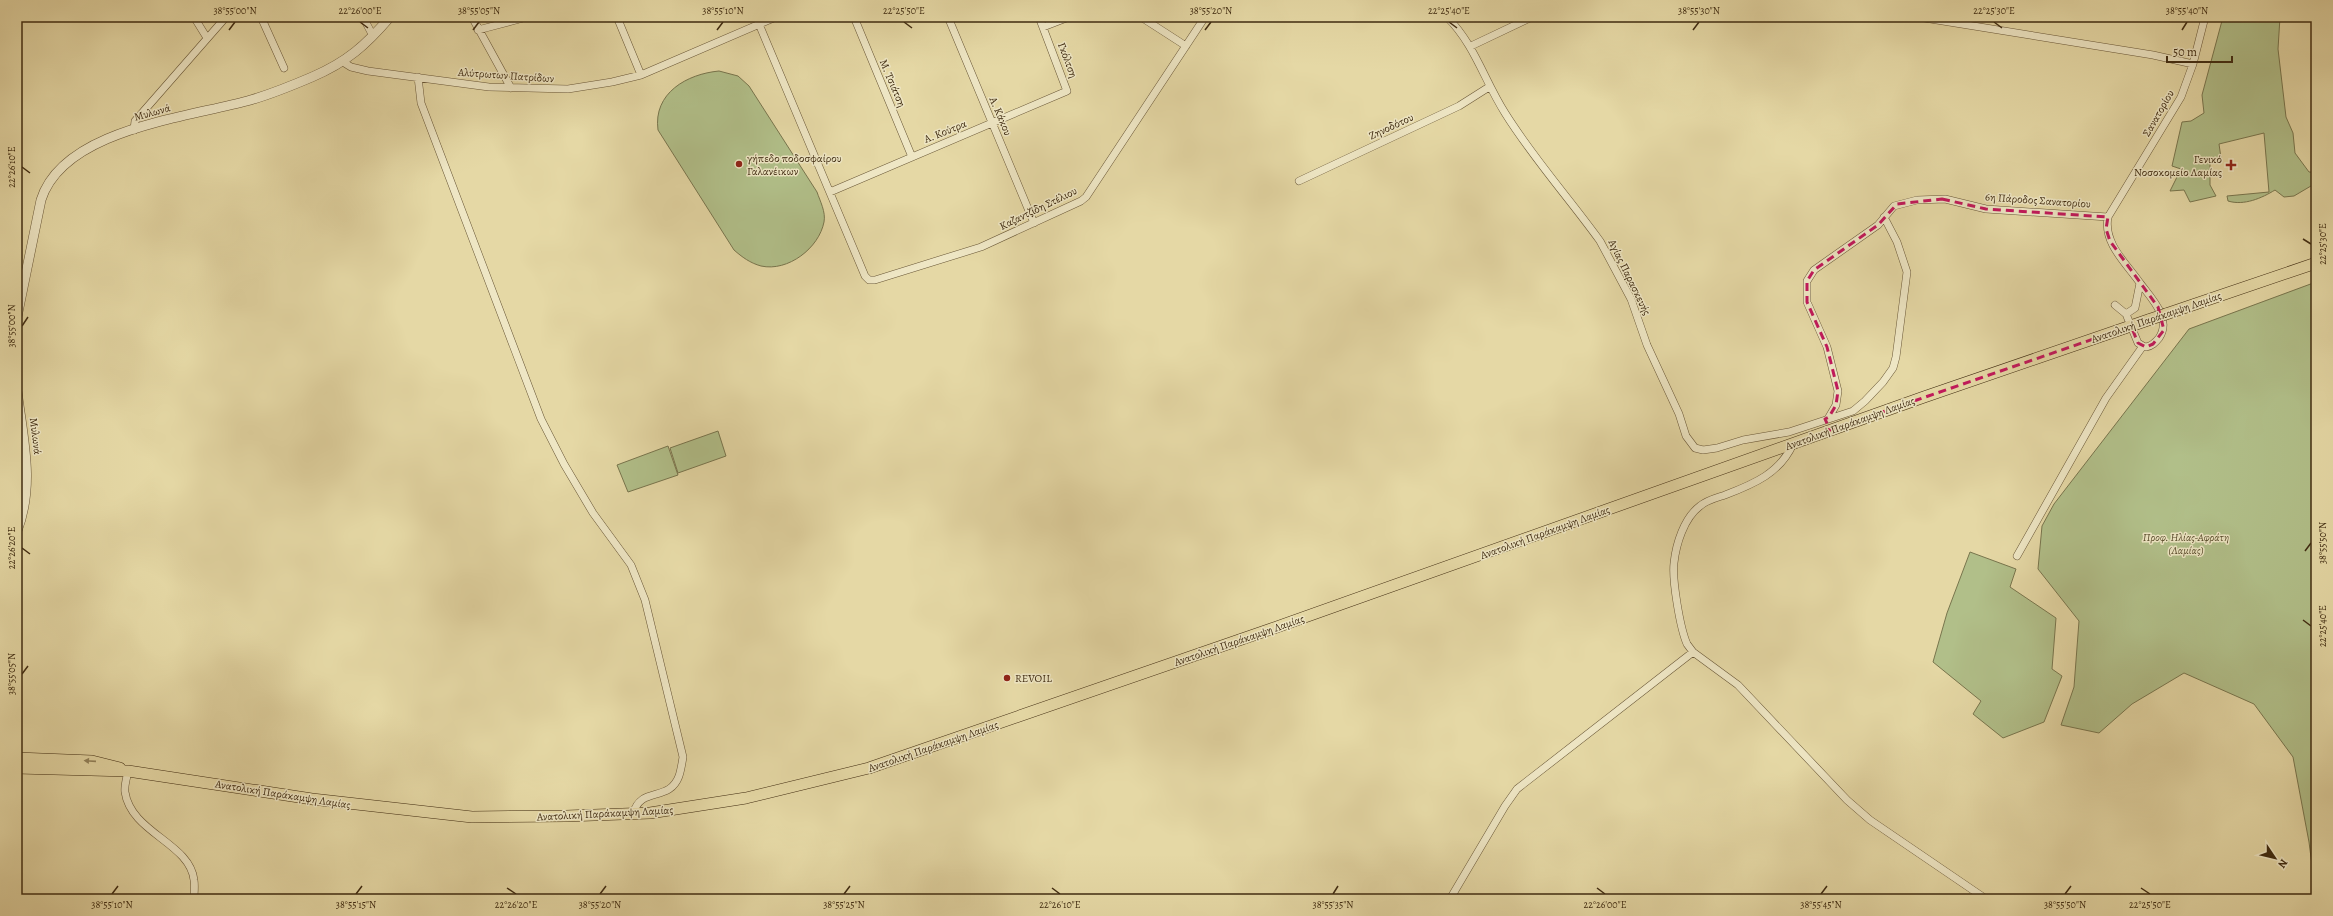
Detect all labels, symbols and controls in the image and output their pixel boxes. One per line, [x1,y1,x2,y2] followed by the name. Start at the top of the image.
[213,4,257,17] text: 38°55'00"N
[338,4,382,17] text: 22°26'00"E
[458,4,500,17] text: 38°55'05"N
[702,4,744,17] text: 38°55'10"N
[883,4,925,17] text: 22°25'50"E
[1190,4,1232,17] text: 38°55'20"N
[1428,4,1470,17] text: 22°25'40"E
[1678,4,1720,17] text: 38°55'30"N
[1973,4,2015,17] text: 22°25'30"E
[2166,4,2208,17] text: 38°55'40"N
[2167,38,2232,64] scale bar
[1054,40,1081,80] street label: Γκόλτση
[2173,44,2197,60] text: 50 m
[876,57,909,110] street label: Μ. Τσιάτση
[456,65,555,86] street label: Αλύτρωτων Πατρίδων
[2139,87,2178,139] street label: Σανατορίου
[985,94,1015,138] street label: Α. Κάκου
[132,100,172,125] street label: Μυλωνά
[1366,110,1416,143] street label: Ζηνοδότου
[921,116,969,147] street label: Α. Κούτρα
[5,146,18,188] text: 22°26'10"E
[747,151,842,179] place label: γήπεδο ποδοσφαίρου Γαλανέικων
[2134,152,2222,180] place label: Γενικό Νοσοκομείο Λαμίας
[734,159,744,169] marker: γήπεδο ποδοσφαίρου Γαλανέικων
[2225,159,2237,171] marker: Γενικό Νοσοκομείο Λαμίας
[997,183,1080,234] street label: Καζαντζίδη Στέλιου
[1985,189,2091,212] street label: 6η Πάροδος Σανατορίου
[2316,223,2329,265] text: 22°25'30"E
[1604,236,1654,318] street label: Αγίας Παρασκευής
[2088,288,2223,347] street label: Ανατολική Παράκαμψη Λαμίας
[5,304,18,348] text: 38°55'00"N
[1782,393,1917,454] street label: Ανατολική Παράκαμψη Λαμίας
[26,417,45,455] street label: Μυλωνά
[1477,502,1612,563] street label: Ανατολική Παράκαμψη Λαμίας
[2316,522,2329,564] text: 38°55'50"N
[5,527,18,569] text: 22°26'20"E
[2143,530,2229,558] park label: Προφ. Ηλίας-Αφράτη (Λαμίας)
[2316,605,2329,647] text: 22°25'40"E
[1171,611,1306,670] street label: Ανατολική Παράκαμψη Λαμίας
[5,653,18,695] text: 38°55'05"N
[1015,671,1052,686] place label: REVOIL
[1002,673,1012,683] marker: REVOIL
[865,717,1000,776] street label: Ανατολική Παράκαμψη Λαμίας
[84,758,96,765] one-way arrow
[213,776,352,813] street label: Ανατολική Παράκαμψη Λαμίας
[535,802,674,825] street label: Ανατολική Παράκαμψη Λαμίας
[2255,838,2295,878] north arrow
[2274,856,2291,871] text: N
[91,898,133,911] text: 38°55'10"N
[336,898,376,911] text: 38°55'15"N
[495,898,537,911] text: 22°26'20"E
[579,898,621,911] text: 38°55'20"N
[823,898,865,911] text: 38°55'25"N
[1039,898,1081,911] text: 22°26'10"E
[1312,898,1354,911] text: 38°55'35"N
[1583,898,1627,911] text: 22°26'00"E
[1800,898,1842,911] text: 38°55'45"N
[2044,898,2086,911] text: 38°55'50"N
[2129,898,2171,911] text: 22°25'50"E

